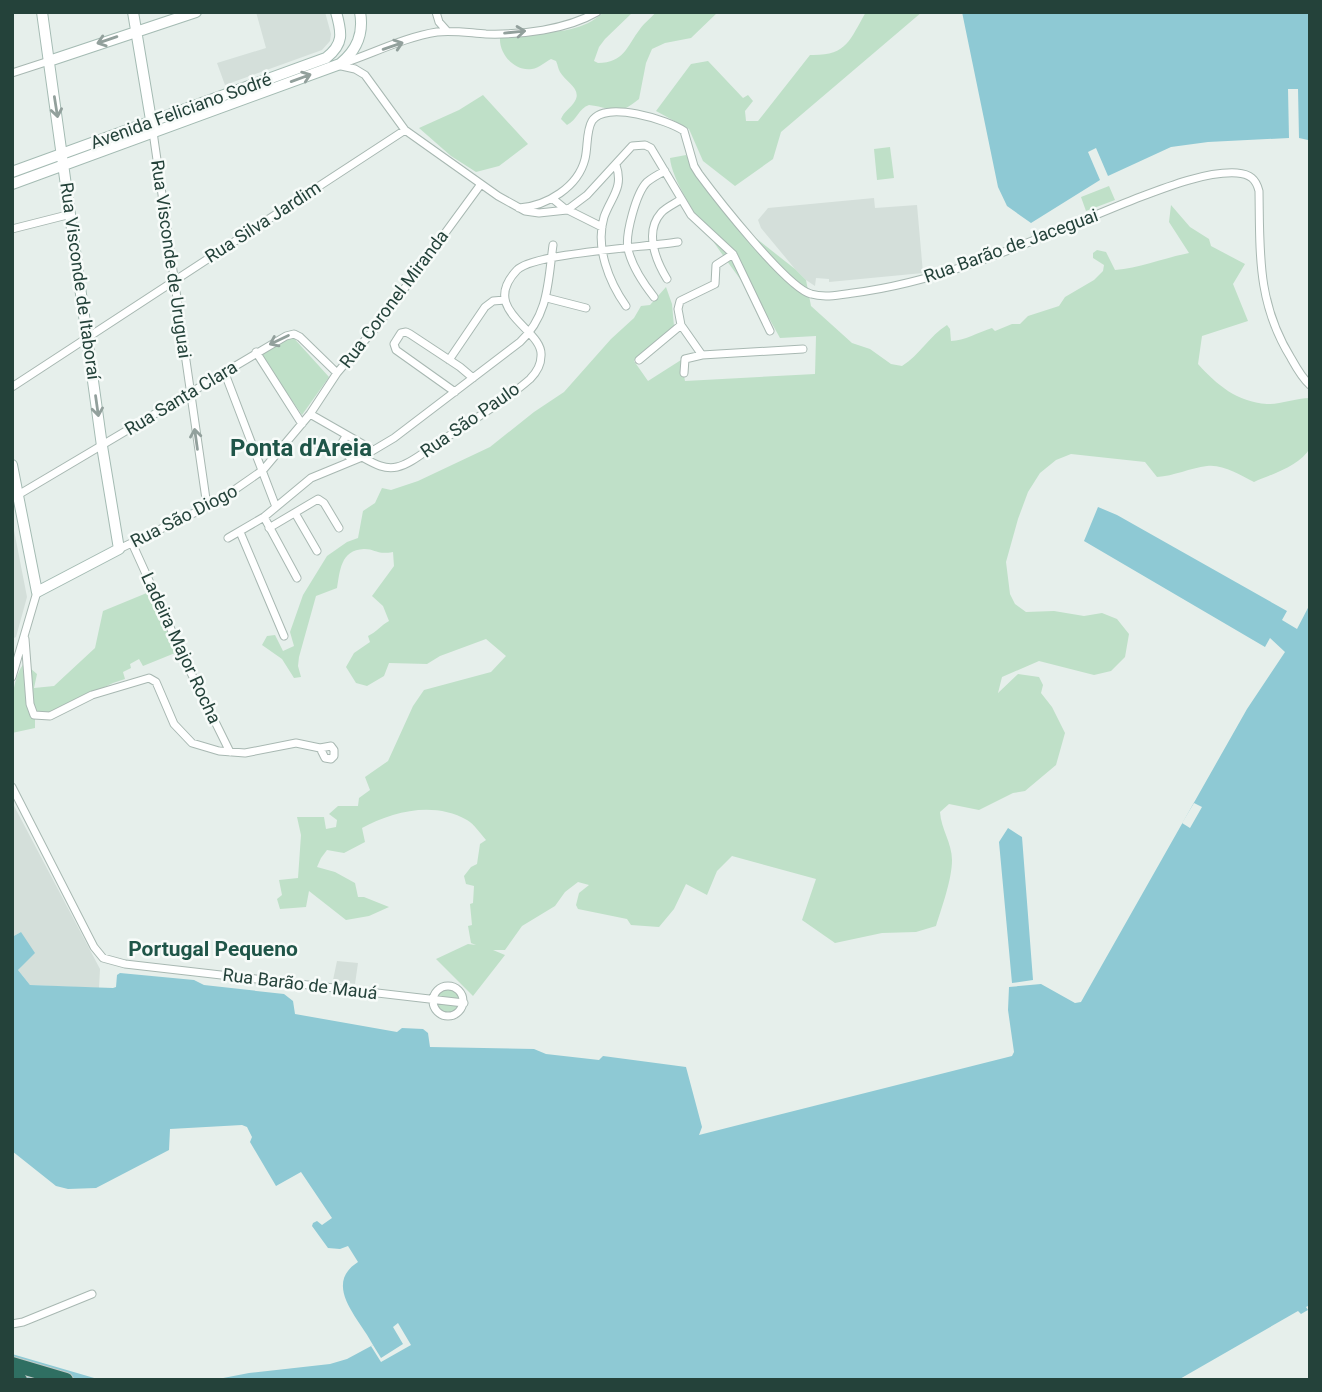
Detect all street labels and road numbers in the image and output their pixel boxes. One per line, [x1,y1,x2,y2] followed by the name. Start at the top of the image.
[87,68,274,153] street label: Avenida Feliciano Sodré
[147,158,196,360] street label: Rua Visconde de Uruguai
[201,176,324,267] street label: Rua Silva Jardim
[56,181,105,382] street label: Rua Visconde de Itaboraí
[921,204,1101,287] street label: Rua Barão de Jaceguai
[335,226,452,372] street label: Rua Coronel Miranda
[121,356,241,439] street label: Rua Santa Clara
[416,378,523,461] street label: Rua São Paulo
[127,480,241,552] street label: Rua São Diogo
[137,569,226,727] street label: Ladeira Major Rocha
[221,964,379,1003] street label: Rua Barão de Mauá

